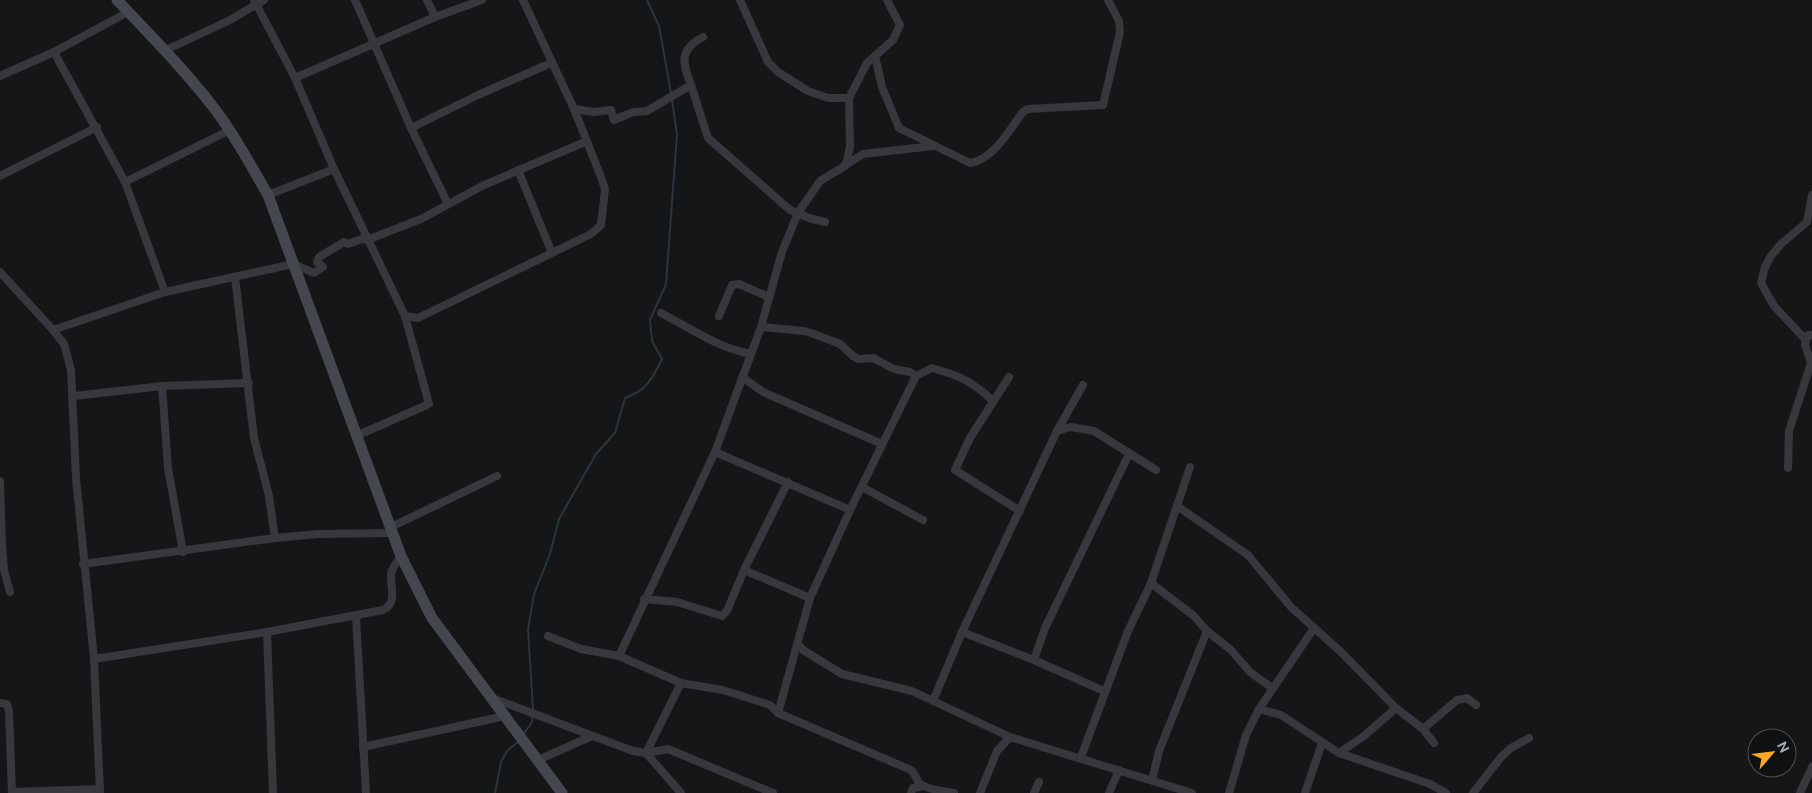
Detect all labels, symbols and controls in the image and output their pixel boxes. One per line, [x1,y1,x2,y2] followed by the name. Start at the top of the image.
[1747,728,1797,778] north arrow
[1774,739,1793,755] text: N

